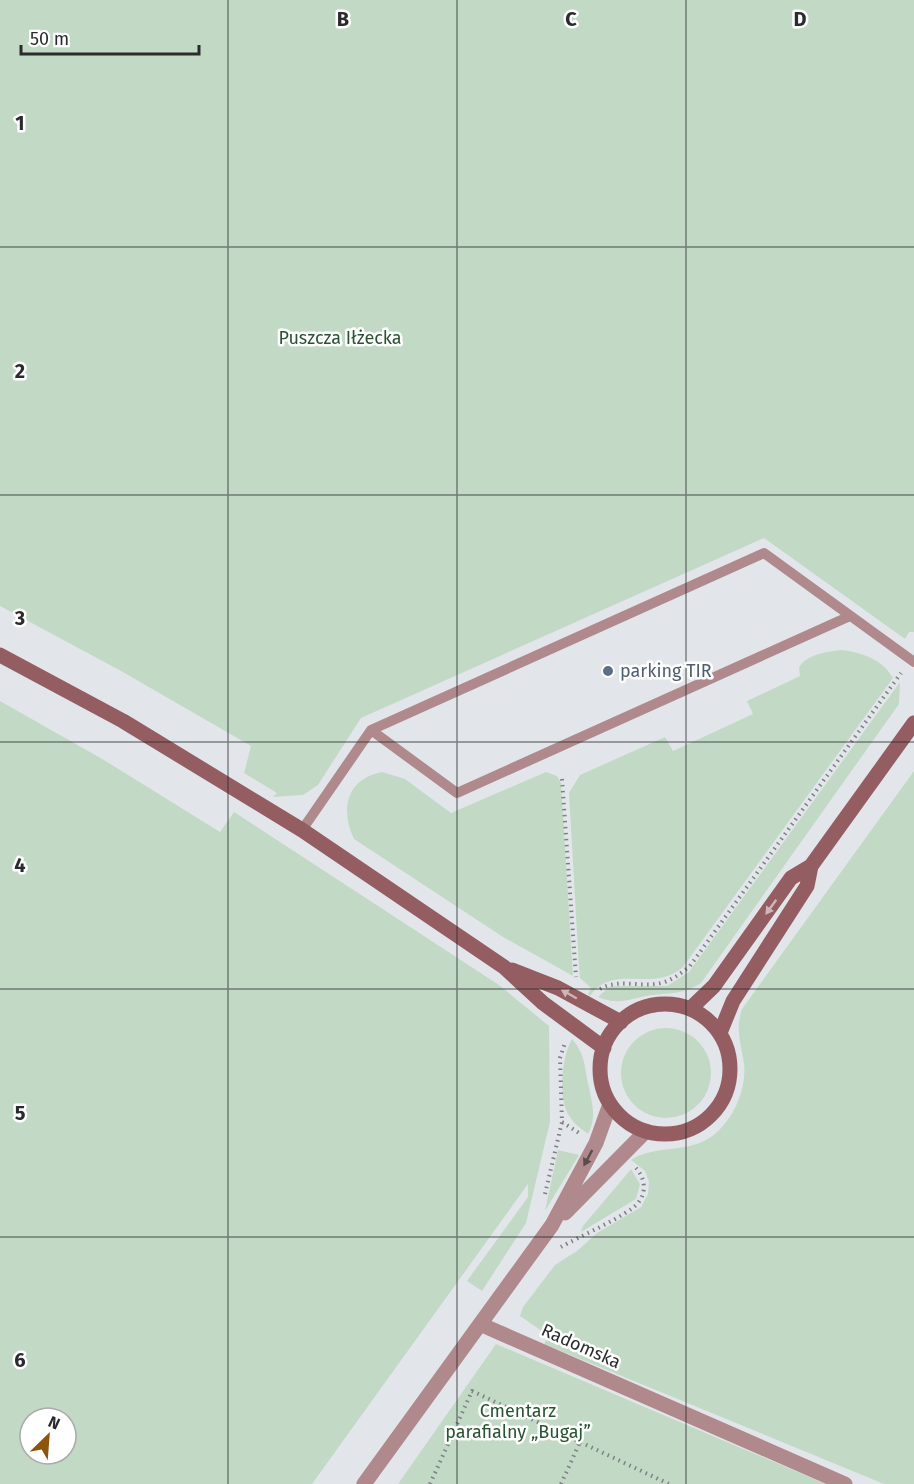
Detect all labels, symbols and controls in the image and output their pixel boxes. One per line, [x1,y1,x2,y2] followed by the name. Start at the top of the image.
[337,7,349,31] text: B
[565,7,577,31] text: C
[793,7,807,31] text: D
[21,18,200,56] scale bar
[30,28,69,50] text: 50 m
[15,111,25,135] text: 1
[278,327,402,349] park label: Puszcza Iłżecka
[15,359,25,383] text: 2
[14,606,25,630] text: 3
[620,660,712,682] place label: parking TIR
[601,664,615,678] marker: parking TIR
[14,853,26,877] text: 4
[765,899,777,915] one-way arrow
[560,989,577,999] one-way arrow
[15,1101,26,1125] text: 5
[583,1149,593,1166] one-way arrow
[538,1319,624,1373] street label: Radomska
[14,1348,26,1372] text: 6
[445,1400,591,1443] park label: Cmentarz parafialny „Bugaj”
[18,1406,78,1466] north arrow
[45,1412,63,1434] text: N

